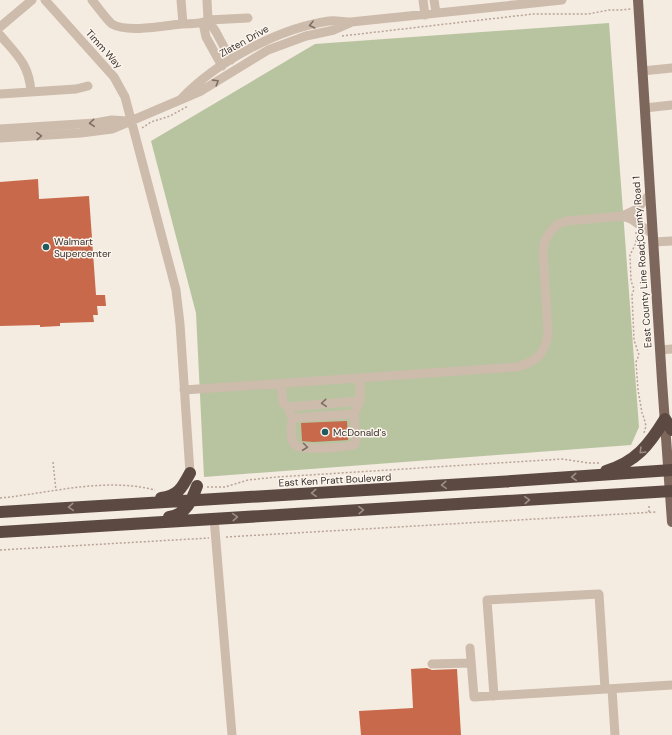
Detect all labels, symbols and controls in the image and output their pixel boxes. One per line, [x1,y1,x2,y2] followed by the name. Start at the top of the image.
[309,20,316,29] one-way arrow
[217,22,271,60] street label: Zlaten Drive
[83,27,125,72] street label: Timm Way
[212,79,219,86] one-way arrow
[89,118,95,127] one-way arrow
[36,131,42,140] one-way arrow
[630,176,654,348] street label: East County Line Road;County Road 1
[54,235,112,260] place label: Walmart Supercenter
[41,242,51,252] marker: Walmart Supercenter
[321,399,327,408] one-way arrow
[333,426,386,439] place label: McDonald's
[320,427,330,437] marker: McDonald's
[302,443,308,452] one-way arrow
[639,446,647,454] one-way arrow
[278,471,392,489] street label: East Ken Pratt Boulevard
[571,473,577,481] one-way arrow
[441,481,447,490] one-way arrow
[311,488,317,497] one-way arrow
[524,495,530,504] one-way arrow
[68,503,74,511] one-way arrow
[358,505,364,514] one-way arrow
[232,513,238,522] one-way arrow

